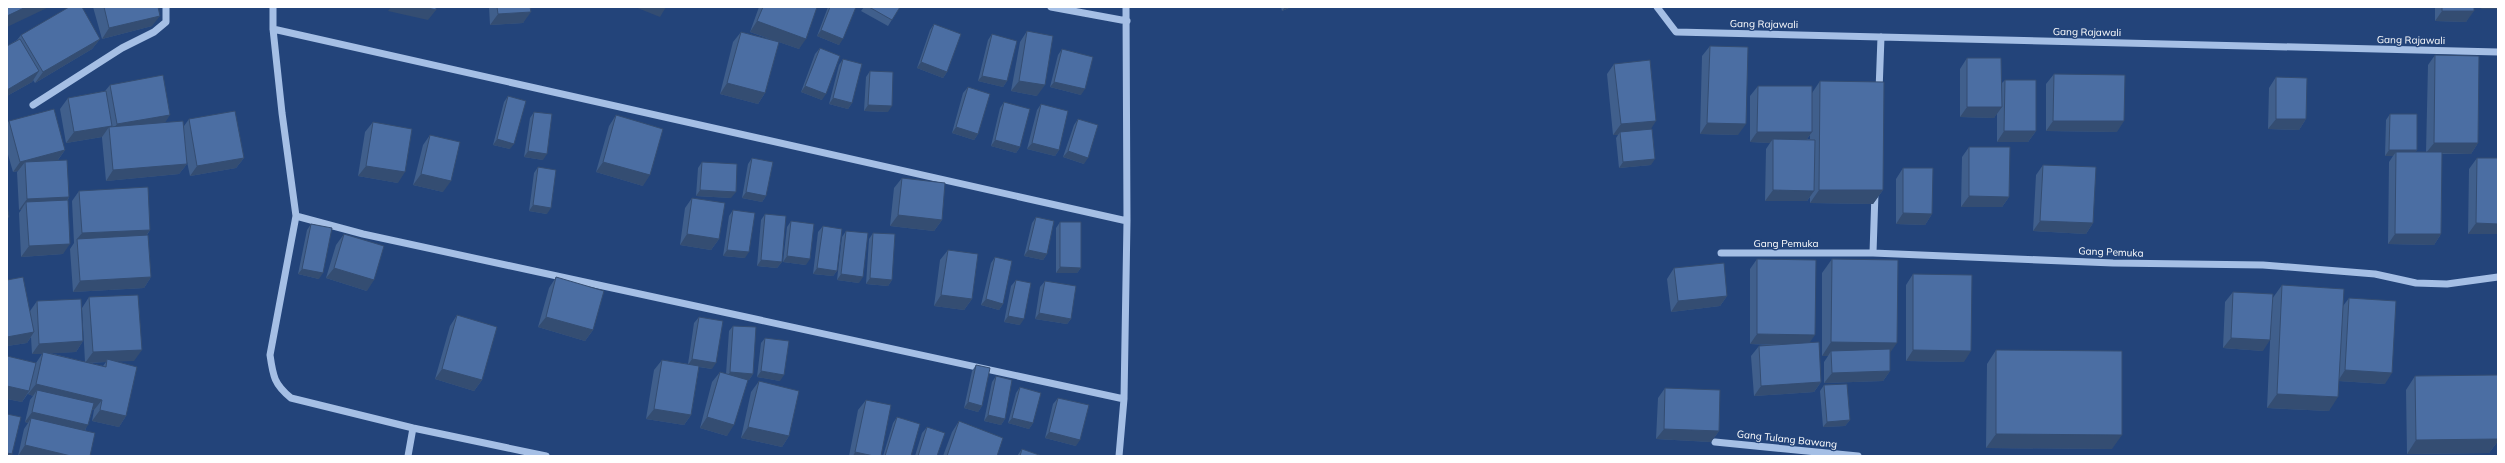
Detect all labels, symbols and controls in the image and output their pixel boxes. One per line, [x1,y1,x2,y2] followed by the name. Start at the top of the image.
[1730,17,1798,31] street label: Gang Rajawali
[2053,25,2121,39] street label: Gang Rajawali
[2377,33,2445,47] street label: Gang Rajawali
[1753,237,1819,250] street label: Gang Pemuka
[2078,244,2144,260] street label: Gang Pemuka
[1736,427,1838,451] street label: Gang Tulang Bawang

